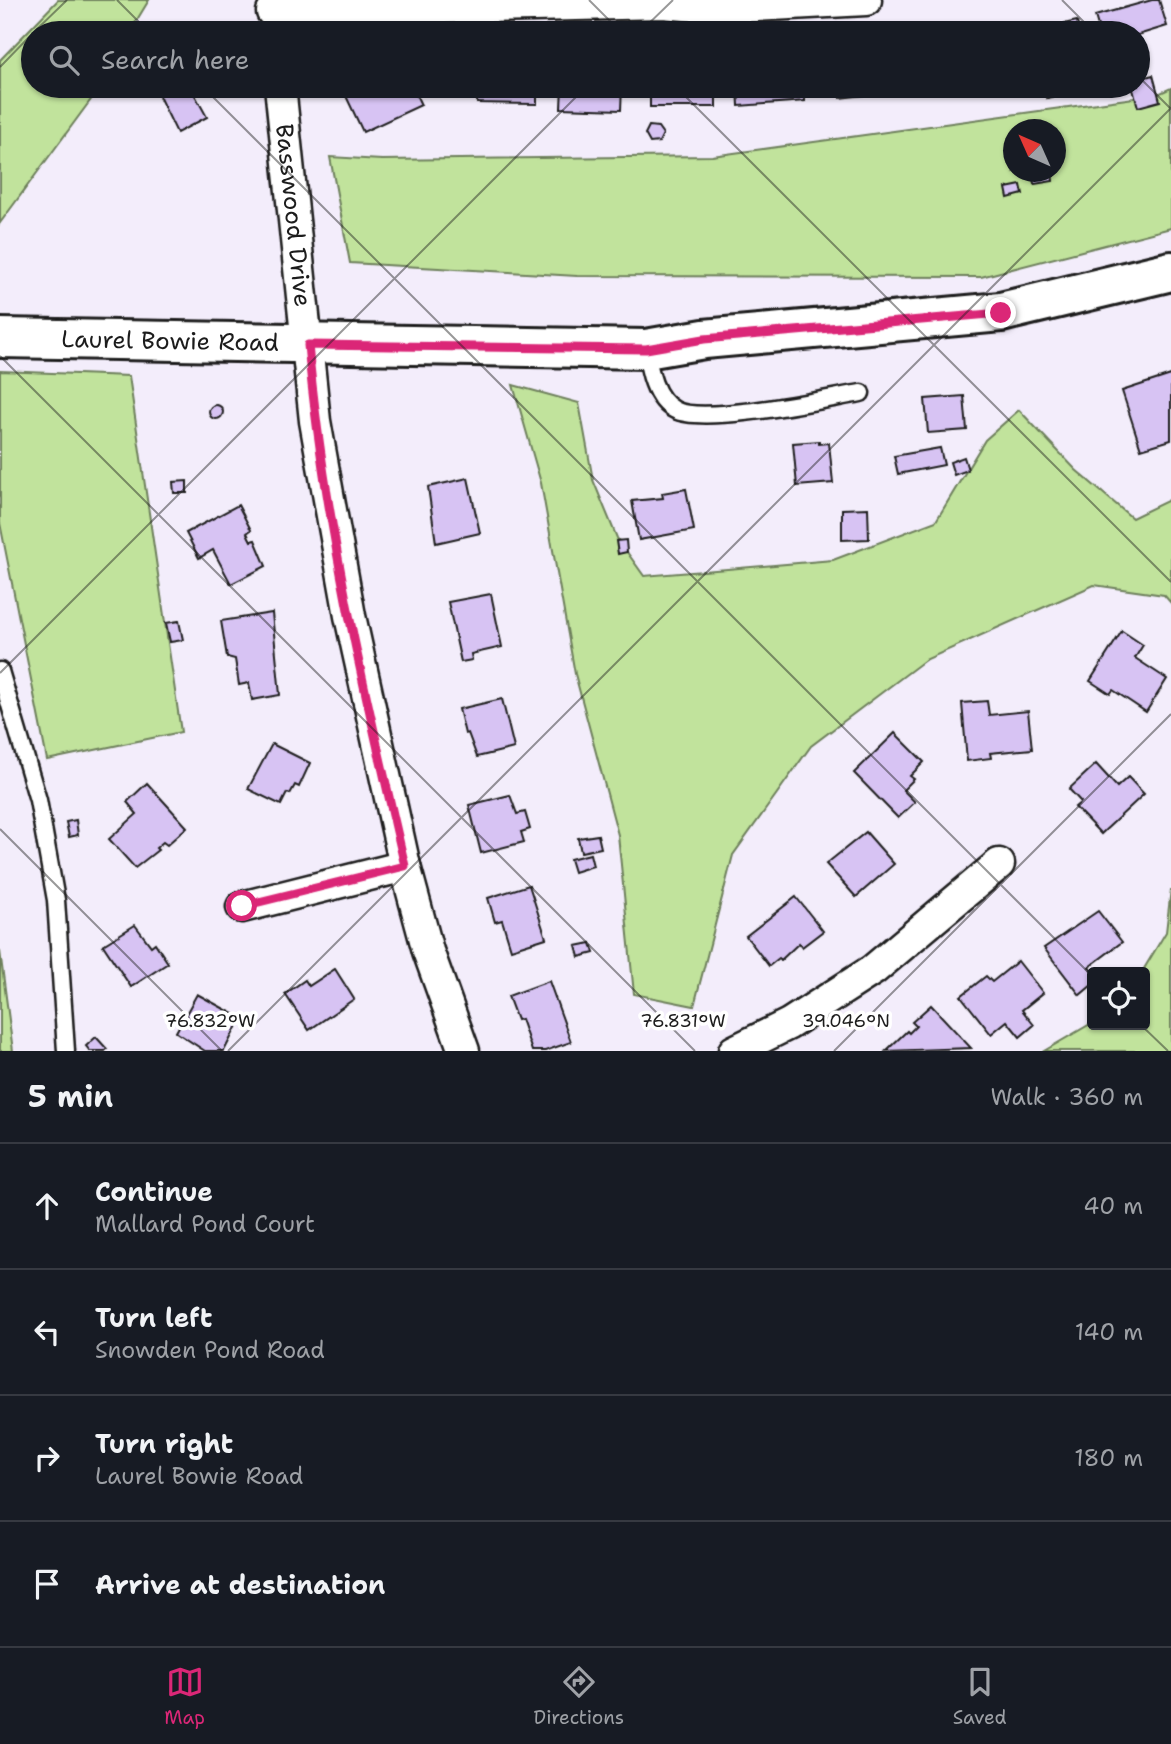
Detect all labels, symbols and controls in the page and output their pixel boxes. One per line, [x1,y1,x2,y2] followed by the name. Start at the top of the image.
[21,21,1150,98] search box
[45,41,83,79] icon: search
[101,42,250,77] text: Search here
[1003,119,1066,182] north arrow
[268,122,319,308] street label: Basswood Drive
[985,297,1016,328] route end
[61,323,279,359] street label: Laurel Bowie Road
[226,890,257,921] route start
[1087,967,1150,1030] map controls
[1087,967,1150,1030] button: locate
[165,1009,255,1033] text: 76.832°W
[640,1009,726,1033] text: 76.831°W
[802,1009,890,1033] text: 39.046°N
[28,1076,113,1117] text: 5 min
[990,1082,1143,1112] text: Walk · 360 m
[95,1174,213,1209] text: Continue
[28,1187,66,1225] icon: ahead
[1083,1191,1143,1221] text: 40 m
[95,1209,315,1239] text: Mallard Pond Court
[95,1300,212,1335] text: Turn left
[28,1313,66,1351] icon: left
[1075,1317,1143,1347] text: 140 m
[95,1335,325,1365] text: Snowden Pond Road
[95,1426,233,1461] text: Turn right
[28,1439,66,1477] icon: right
[1074,1443,1143,1473] text: 180 m
[95,1461,303,1491] text: Laurel Bowie Road
[28,1565,66,1603] icon: arrive
[95,1567,385,1602] text: Arrive at destination
[164,1663,205,1730] tab: Map
[534,1663,624,1730] tab: Directions
[953,1663,1007,1730] tab: Saved

